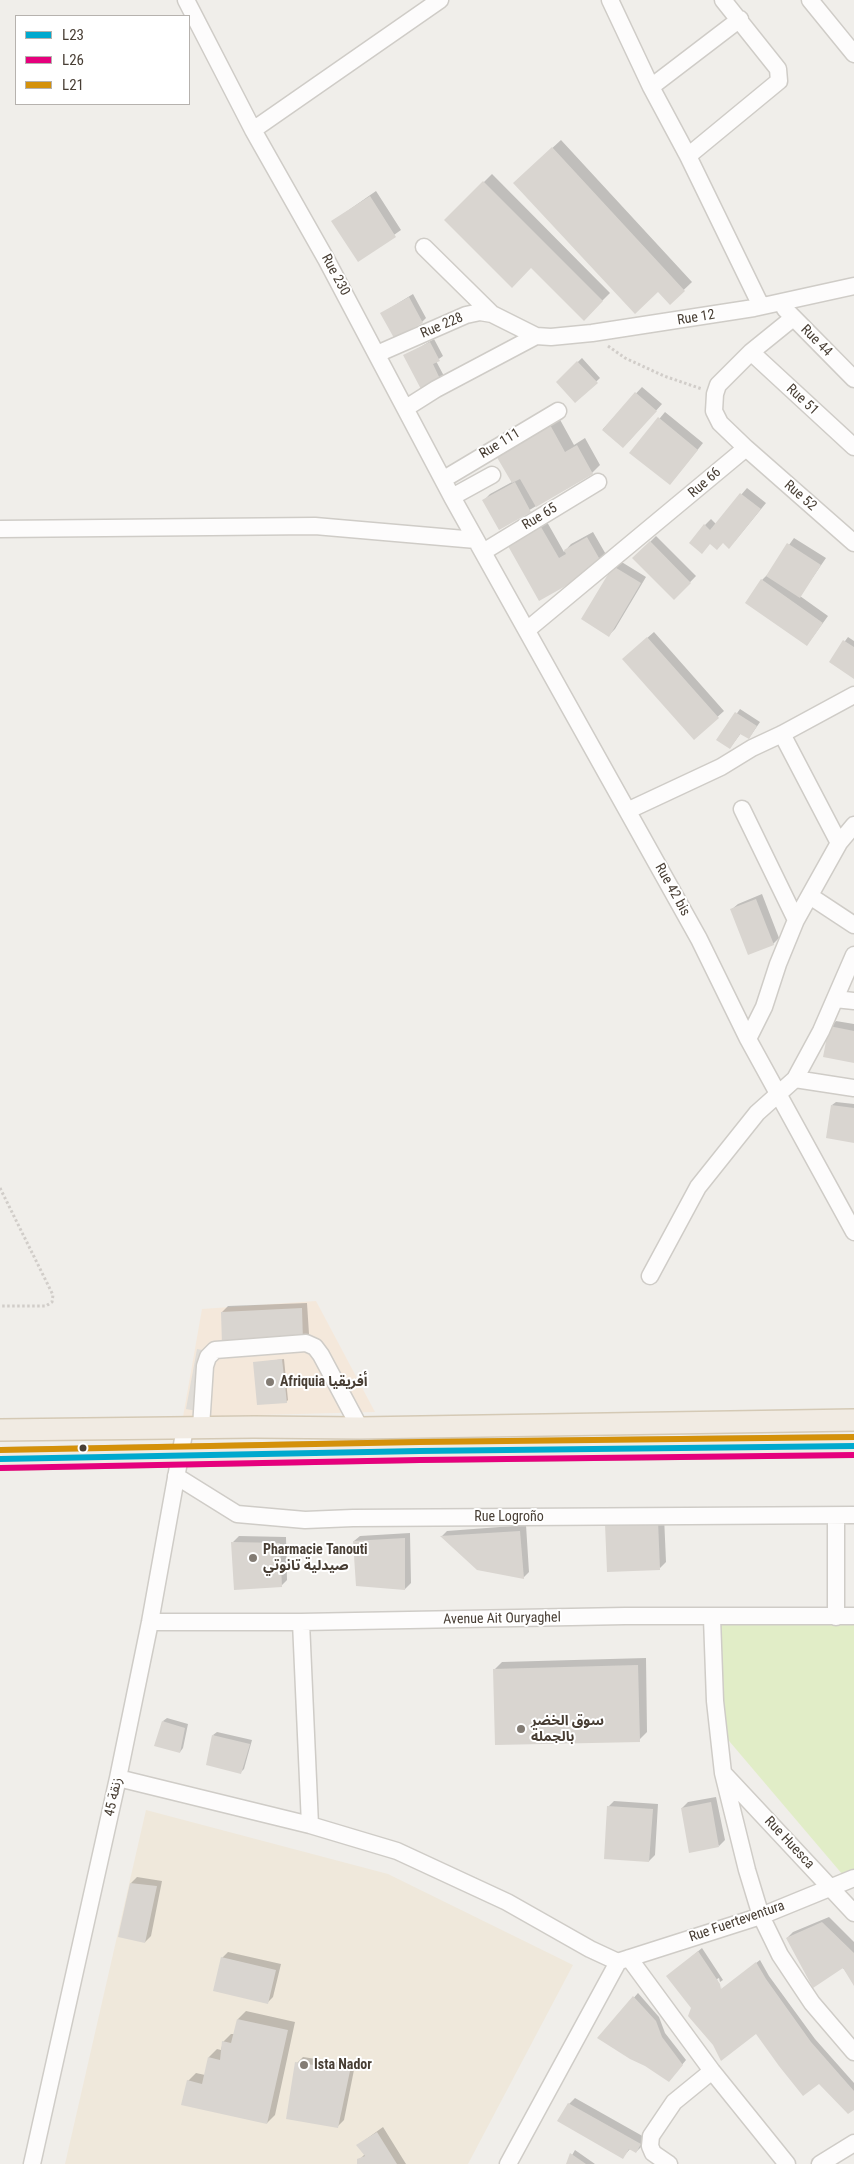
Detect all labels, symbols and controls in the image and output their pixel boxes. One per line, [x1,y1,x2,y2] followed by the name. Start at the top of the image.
[15,15,190,105] legend
[62,26,84,44] text: L23
[62,51,84,69] text: L26
[62,76,84,94] text: L21
[317,251,353,299] street label: Rue 230
[676,307,716,329] street label: Rue 12
[418,310,466,342] street label: Rue 228
[797,322,835,360] street label: Rue 44
[782,381,822,419] street label: Rue 51
[477,425,523,463] street label: Rue 111
[685,464,725,502] street label: Rue 66
[780,477,820,515] street label: Rue 52
[519,500,561,534] street label: Rue 65
[651,861,693,919] street label: Rue 42 bis
[280,1374,368,1390] place label: Afriquia أفريقيا
[264,1376,276,1388] marker: Afriquia أفريقيا
[78,1443,88,1453] unlabelled marker
[474,1509,544,1525] street label: Rue Logroño
[263,1542,368,1574] place label: Pharmacie Tanouti صيدلية تانوتي
[247,1552,259,1564] marker: Pharmacie Tanouti صيدلية تانوتي
[443,1610,561,1628] street label: Avenue Ait Ouryaghel
[531,1713,604,1745] place label: سوق الخضر بالجملة
[515,1723,527,1735] marker: سوق الخضر بالجملة
[102,1776,126,1818] street label: زنقة 45
[761,1813,817,1873] street label: Rue Huesca
[687,1898,787,1946] street label: Rue Fuerteventura
[314,2057,372,2073] place label: Ista Nador
[298,2059,310,2071] marker: Ista Nador

